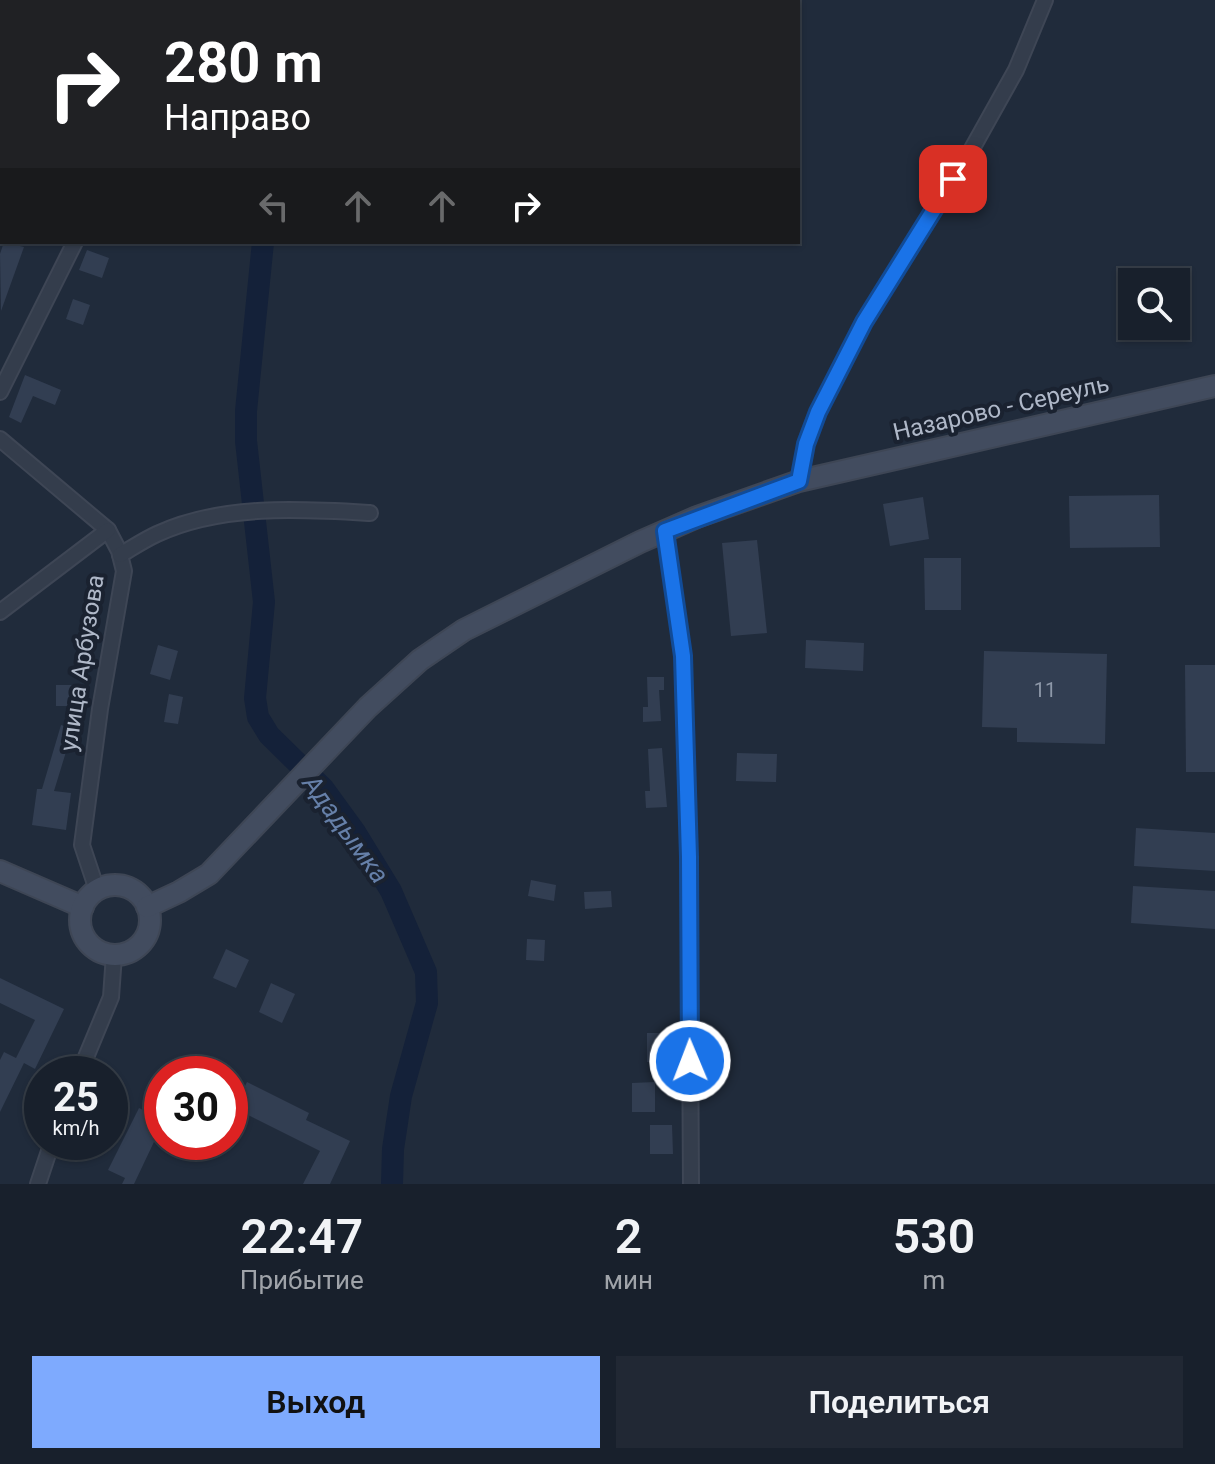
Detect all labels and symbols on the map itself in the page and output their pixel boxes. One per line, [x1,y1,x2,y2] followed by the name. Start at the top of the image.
[919,145,987,213] pin
[890,370,1112,446] street label: Назарово - Сереуль
[54,573,110,753] street label: улица Арбузова
[1034,678,1056,702] house number: 11
[296,767,395,889] water label: Ададымка
[648,1019,732,1103] position arrow
[144,1056,248,1160] speed limit sign: 30

